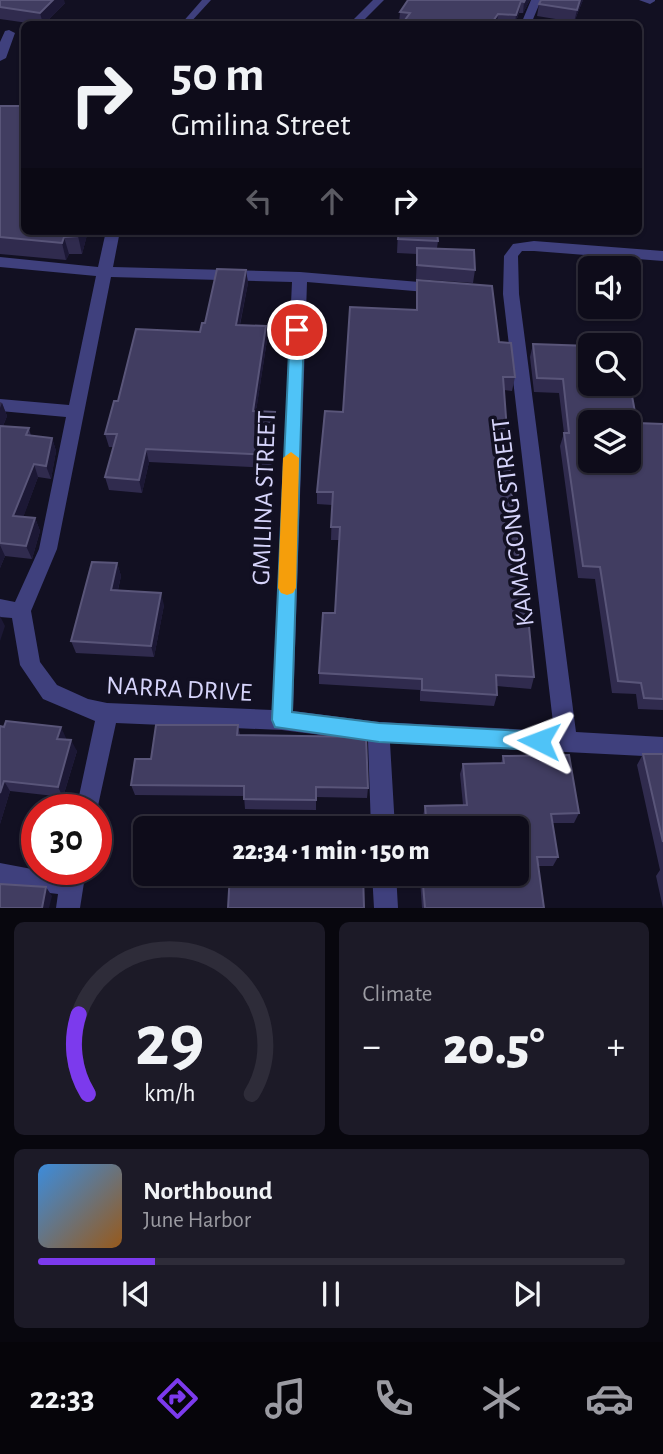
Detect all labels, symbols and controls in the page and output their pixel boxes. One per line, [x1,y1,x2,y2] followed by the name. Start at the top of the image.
[56,49,147,140] icon: right
[171,51,265,100] text: 50 m
[171,109,350,141] text: Gmilina Street
[240,182,278,220] icon: left
[313,182,351,220] icon: ahead
[386,182,424,220] icon: right
[578,256,641,473] map controls
[578,256,641,319] button: sound
[267,300,327,360] pin
[278,311,316,349] icon: arrive
[578,333,641,396] button: search
[248,410,280,586] street label: GMILINA STREET
[578,410,641,473] button: layers
[487,416,539,628] street label: KAMAGONG STREET
[105,672,253,706] street label: NARRA DRIVE
[502,704,576,778] position arrow
[21,794,112,885] speed limit sign: 30
[232,838,430,864] text: 22:34 · 1 min · 150 m
[363,983,432,1006] text: Climate
[135,1007,204,1080] text: 29
[443,1021,545,1073] text: 20.5°
[363,1028,381,1066] text: −
[607,1028,625,1066] text: +
[143,1081,195,1106] text: km/h
[143,1178,272,1204] text: Northbound
[143,1209,251,1232] text: June Harbor
[117,1275,155,1313] icon: previous
[312,1275,350,1313] icon: pause
[508,1275,546,1313] icon: next
[153,1374,202,1423] icon: directions
[261,1374,310,1423] icon: music
[369,1374,418,1423] icon: phone
[477,1374,526,1423] icon: climate
[585,1374,634,1423] icon: car
[29,1382,94,1414] text: 22:33

